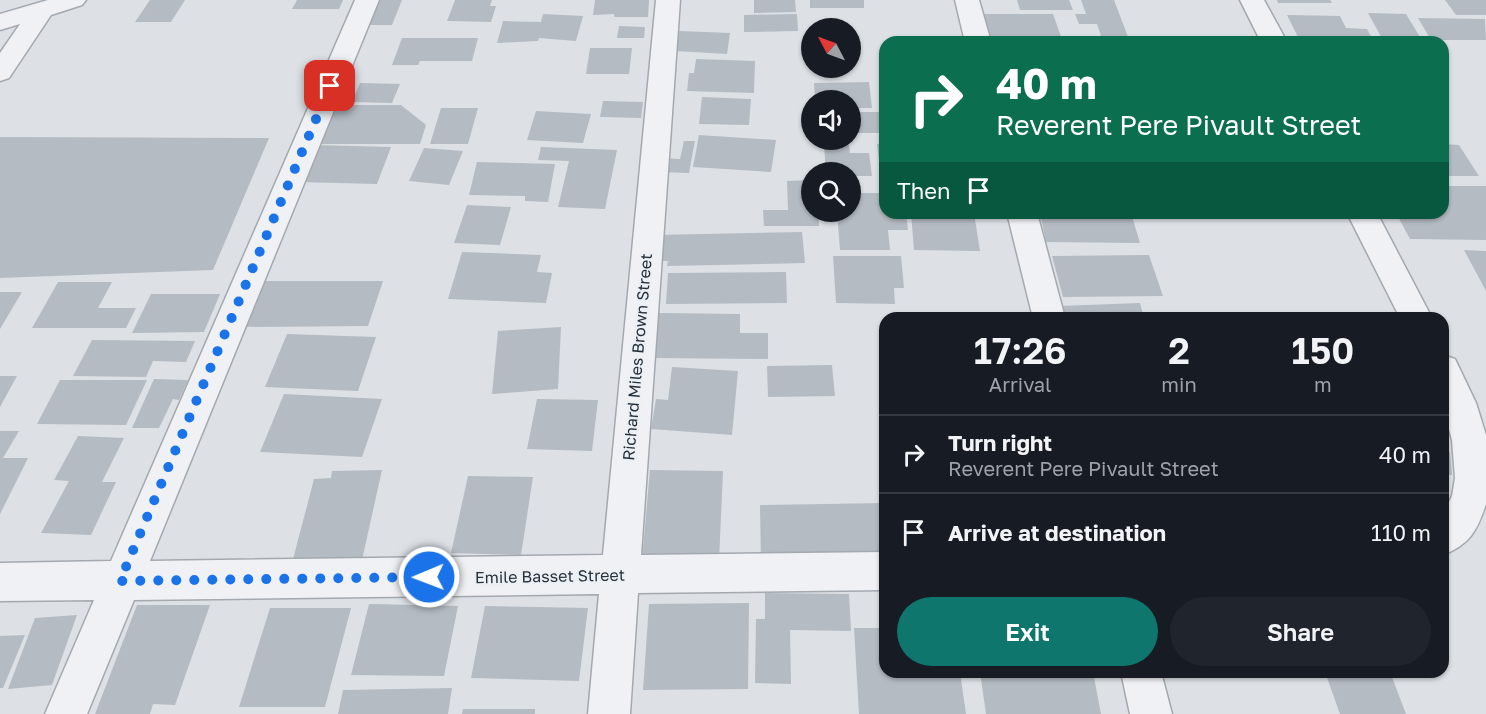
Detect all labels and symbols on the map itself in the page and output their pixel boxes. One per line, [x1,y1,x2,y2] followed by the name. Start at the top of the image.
[801,18,861,78] north arrow
[304,60,355,111] pin
[618,253,656,461] street label: Richard Miles Brown Street
[397,545,461,609] position arrow
[475,565,625,587] street label: Emile Basset Street

